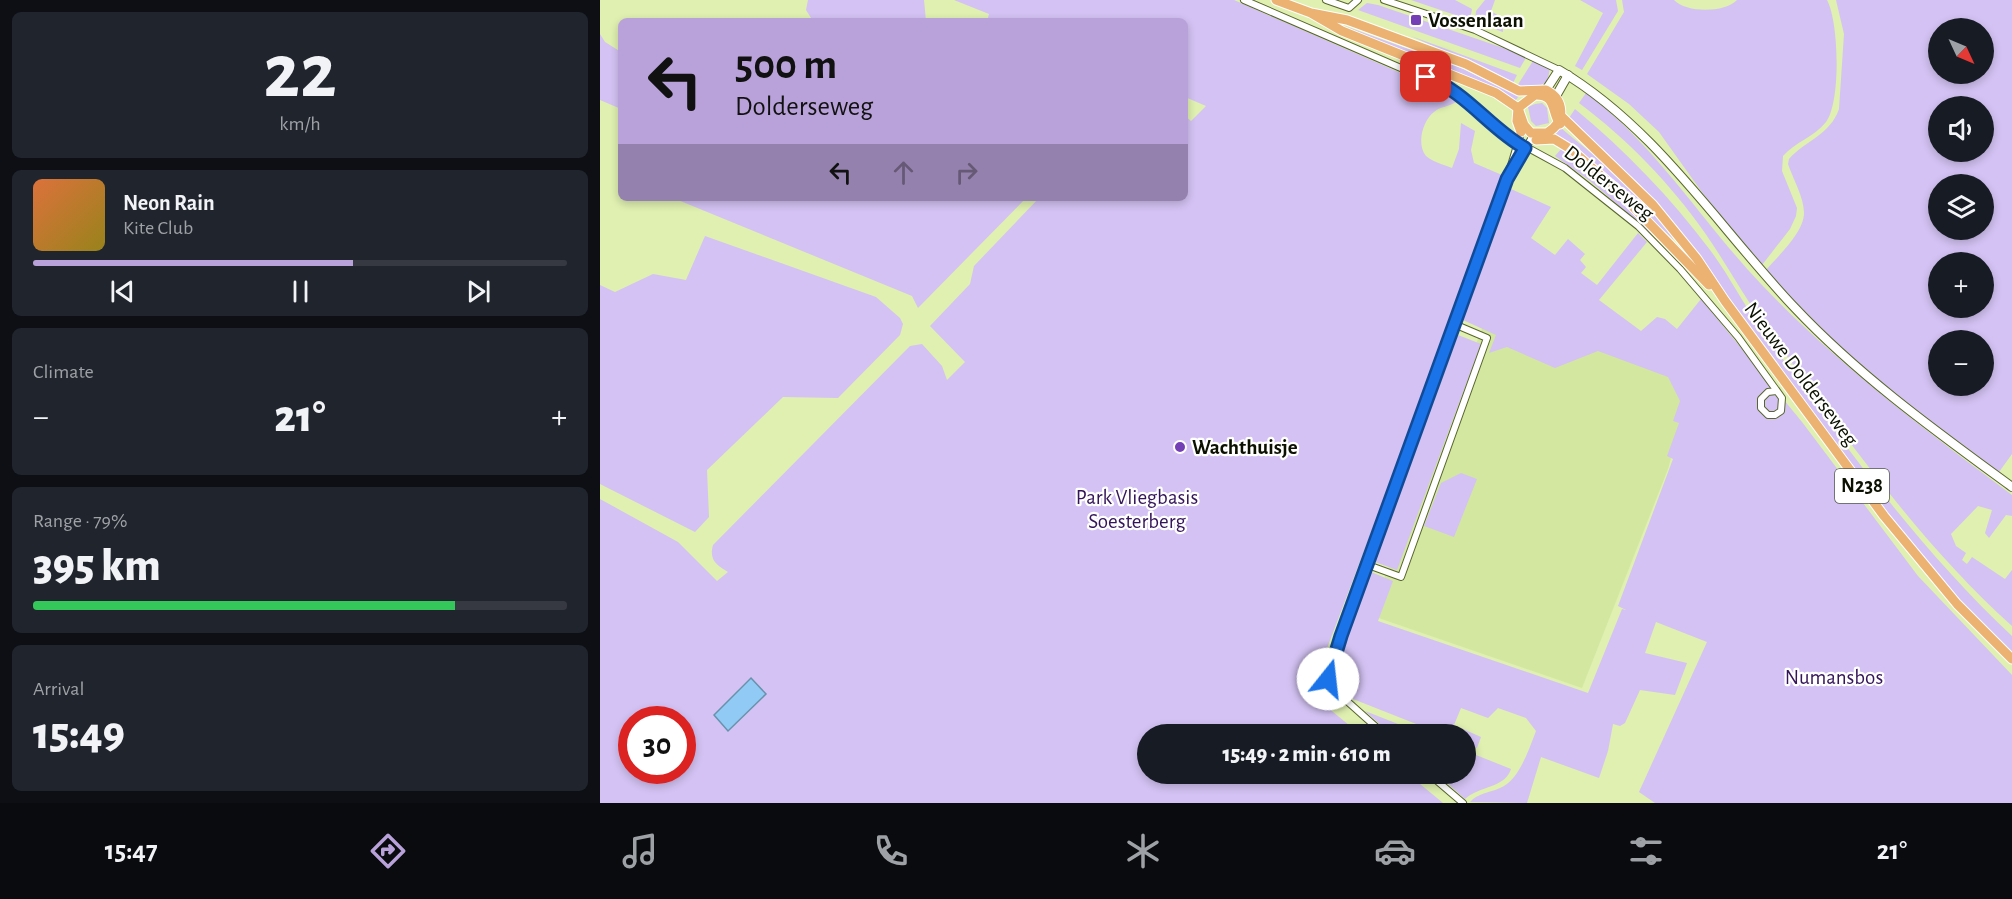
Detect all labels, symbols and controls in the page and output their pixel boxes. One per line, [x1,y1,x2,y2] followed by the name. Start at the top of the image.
[1428,10,1524,31] place label: Vossenlaan
[1409,13,1423,27] marker: Vossenlaan
[1928,18,1994,84] north arrow
[1928,18,1994,396] map controls
[263,34,337,112] text: 22
[636,42,714,120] icon: left
[735,44,837,86] text: 500 m
[1400,51,1451,102] pin
[1409,60,1442,93] icon: arrive
[735,93,873,120] text: Dolderseweg
[1928,96,1994,162] button: sound
[279,114,321,134] text: km/h
[1560,142,1658,225] street label: Dolderseweg
[824,156,857,189] icon: left
[887,156,920,189] icon: ahead
[950,156,983,189] icon: right
[1928,174,1994,240] button: layers
[123,192,215,214] text: Neon Rain
[123,218,193,238] text: Kite Club
[1928,252,1994,318] button: +
[106,275,139,308] icon: previous
[284,275,317,308] icon: pause
[462,275,495,308] icon: next
[1740,298,1862,450] street label: Nieuwe Dolderseweg
[1928,330,1994,396] button: −
[33,362,94,382] text: Climate
[274,395,326,440] text: 21°
[33,401,49,434] text: −
[551,401,567,434] text: +
[1192,437,1298,458] place label: Wachthuisje
[1173,440,1187,454] marker: Wachthuisje
[1835,469,1889,503] road number: N238
[1076,487,1198,532] park label: Park Vliegbasis Soesterberg
[33,511,127,531] text: Range · 79%
[33,544,161,589] text: 395 km
[1296,647,1360,711] position arrow
[1785,667,1883,688] park label: Numansbos
[33,679,84,699] text: Arrival
[618,706,696,784] speed limit sign: 30
[33,712,125,757] text: 15:49
[1222,743,1391,765] text: 15:49 · 2 min · 610 m
[367,830,409,872] icon: directions
[619,830,661,872] icon: music
[870,830,912,872] icon: phone
[1122,830,1164,872] icon: climate
[1374,830,1416,872] icon: car
[1625,830,1667,872] icon: filters
[105,837,158,864] text: 15:47
[1877,837,1907,864] text: 21°

